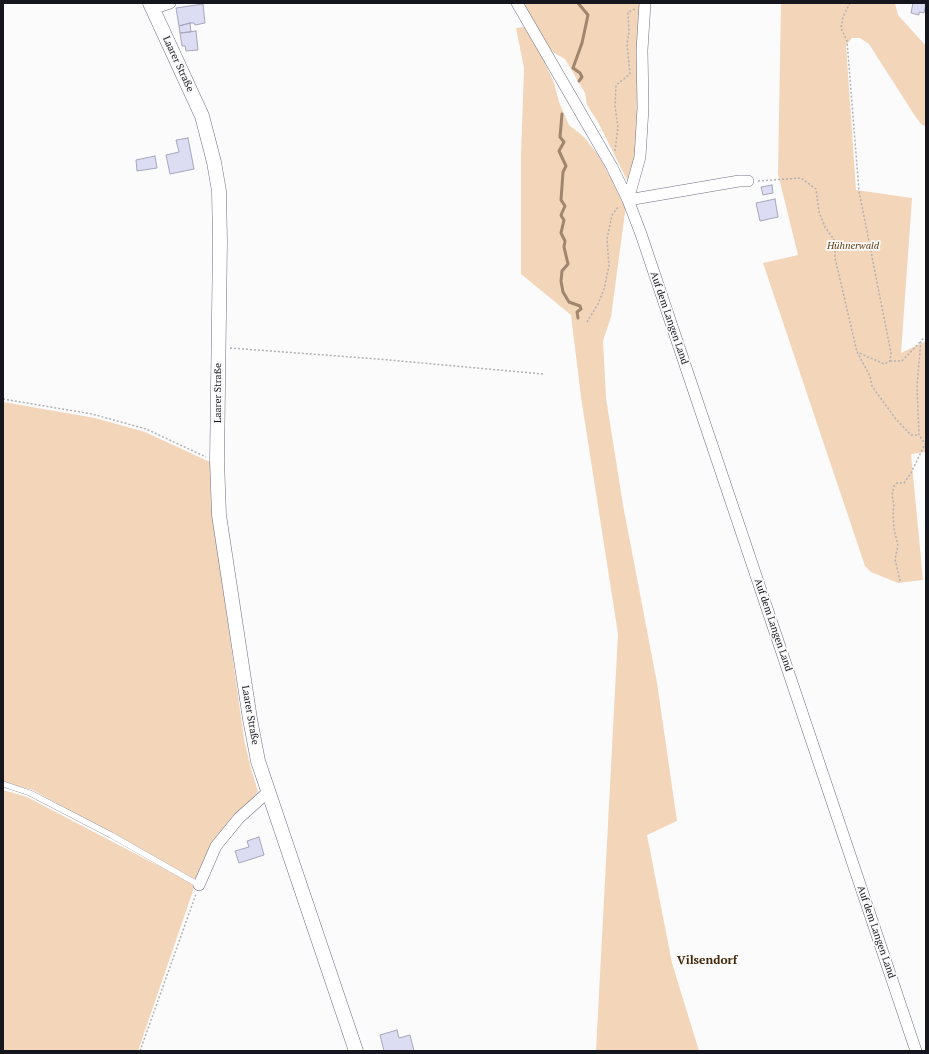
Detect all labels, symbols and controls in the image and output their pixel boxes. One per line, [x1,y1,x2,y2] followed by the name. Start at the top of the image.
[160,34,196,94] street label: Laarer Straße
[827,240,879,252] park label: Hühnerwald
[647,270,691,366] street label: Auf dem Langen Land
[212,363,224,423] street label: Laarer Straße
[751,577,795,673] street label: Auf dem Langen Land
[239,684,261,746] street label: Laarer Straße
[854,884,898,980] street label: Auf dem Langen Land
[677,954,737,968] district label: Vilsendorf

